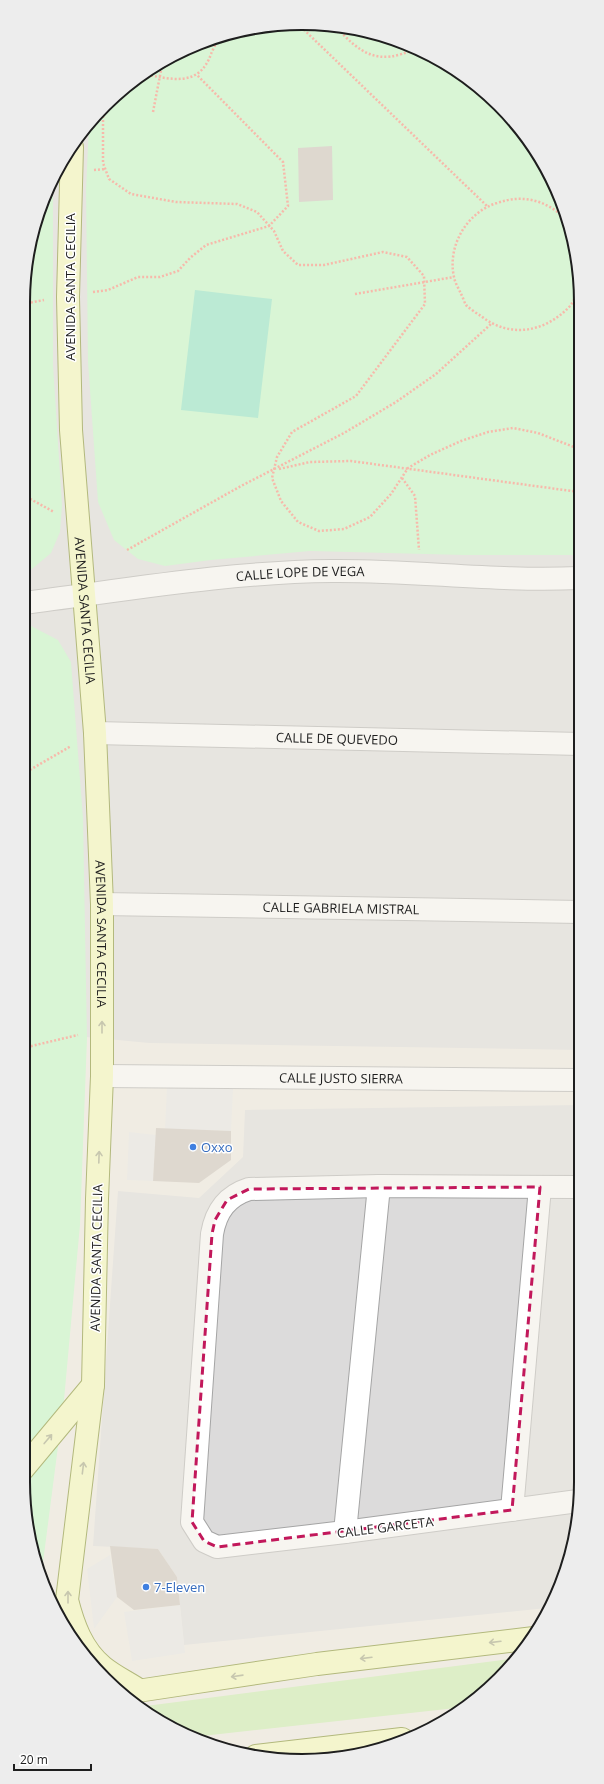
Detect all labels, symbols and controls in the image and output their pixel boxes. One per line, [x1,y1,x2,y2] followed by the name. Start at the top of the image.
[61,213,79,361] street label: AVENIDA SANTA CECILIA
[70,536,100,685] street label: AVENIDA SANTA CECILIA
[235,562,365,585] street label: CALLE LOPE DE VEGA
[276,728,398,749] street label: CALLE DE QUEVEDO
[91,860,111,1008] street label: AVENIDA SANTA CECILIA
[262,898,420,918] street label: CALLE GABRIELA MISTRAL
[98,1021,106,1034] one-way arrow
[279,1068,404,1088] street label: CALLE JUSTO SIERRA
[201,1138,233,1156] place label: Oxxo
[188,1142,198,1152] marker: Oxxo
[95,1151,102,1164] one-way arrow
[86,1183,106,1332] street label: AVENIDA SANTA CECILIA
[44,1434,53,1444] one-way arrow
[79,1462,87,1475] one-way arrow
[336,1512,435,1542] street label: CALLE GARCETA
[154,1578,205,1596] place label: 7-Eleven
[141,1582,151,1592] marker: 7-Eleven
[64,1591,72,1604] one-way arrow
[489,1638,502,1646] one-way arrow
[360,1654,373,1662] one-way arrow
[231,1672,244,1680] one-way arrow
[14,1746,91,1772] scale bar
[20,1751,48,1768] text: 20 m

